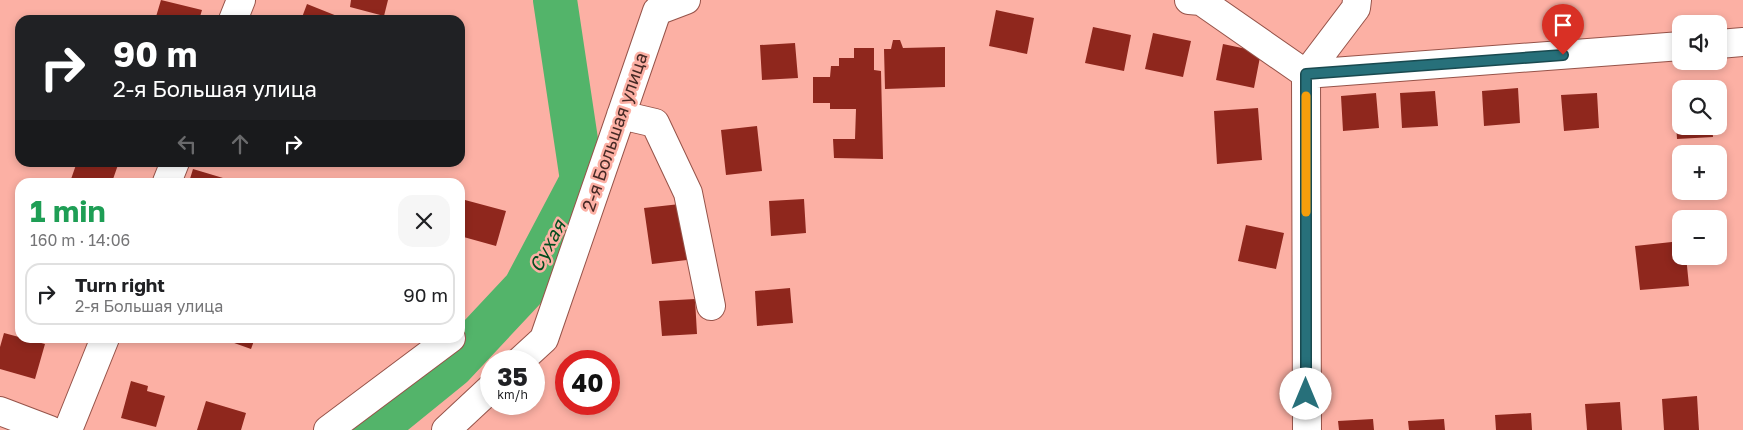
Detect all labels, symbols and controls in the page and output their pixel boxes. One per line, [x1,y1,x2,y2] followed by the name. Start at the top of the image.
[1542,4,1584,55] pin
[1549,11,1577,39] icon: arrive
[1672,15,1727,265] map controls
[1672,15,1727,70] button: sound
[113,33,197,75] text: 90 m
[30,35,95,100] icon: right
[576,49,652,214] street label: 2-я Большая улица
[113,75,317,102] text: 2-я Большая улица
[1672,80,1727,135] button: search
[173,130,201,158] icon: left
[226,130,254,158] icon: ahead
[279,130,307,158] icon: right
[1672,145,1727,200] button: +
[30,193,106,229] text: 1 min
[398,195,450,247] button: close
[1672,210,1727,265] button: −
[523,215,570,276] water label: Сухая
[30,230,130,250] text: 160 m · 14:06
[75,273,165,296] text: Turn right
[32,280,60,308] icon: right
[403,283,448,306] text: 90 m
[75,296,223,316] text: 2-я Большая улица
[555,350,620,415] speed limit sign: 40
[497,361,528,392] text: 35
[1279,367,1331,419] position arrow
[497,387,528,402] text: km/h

